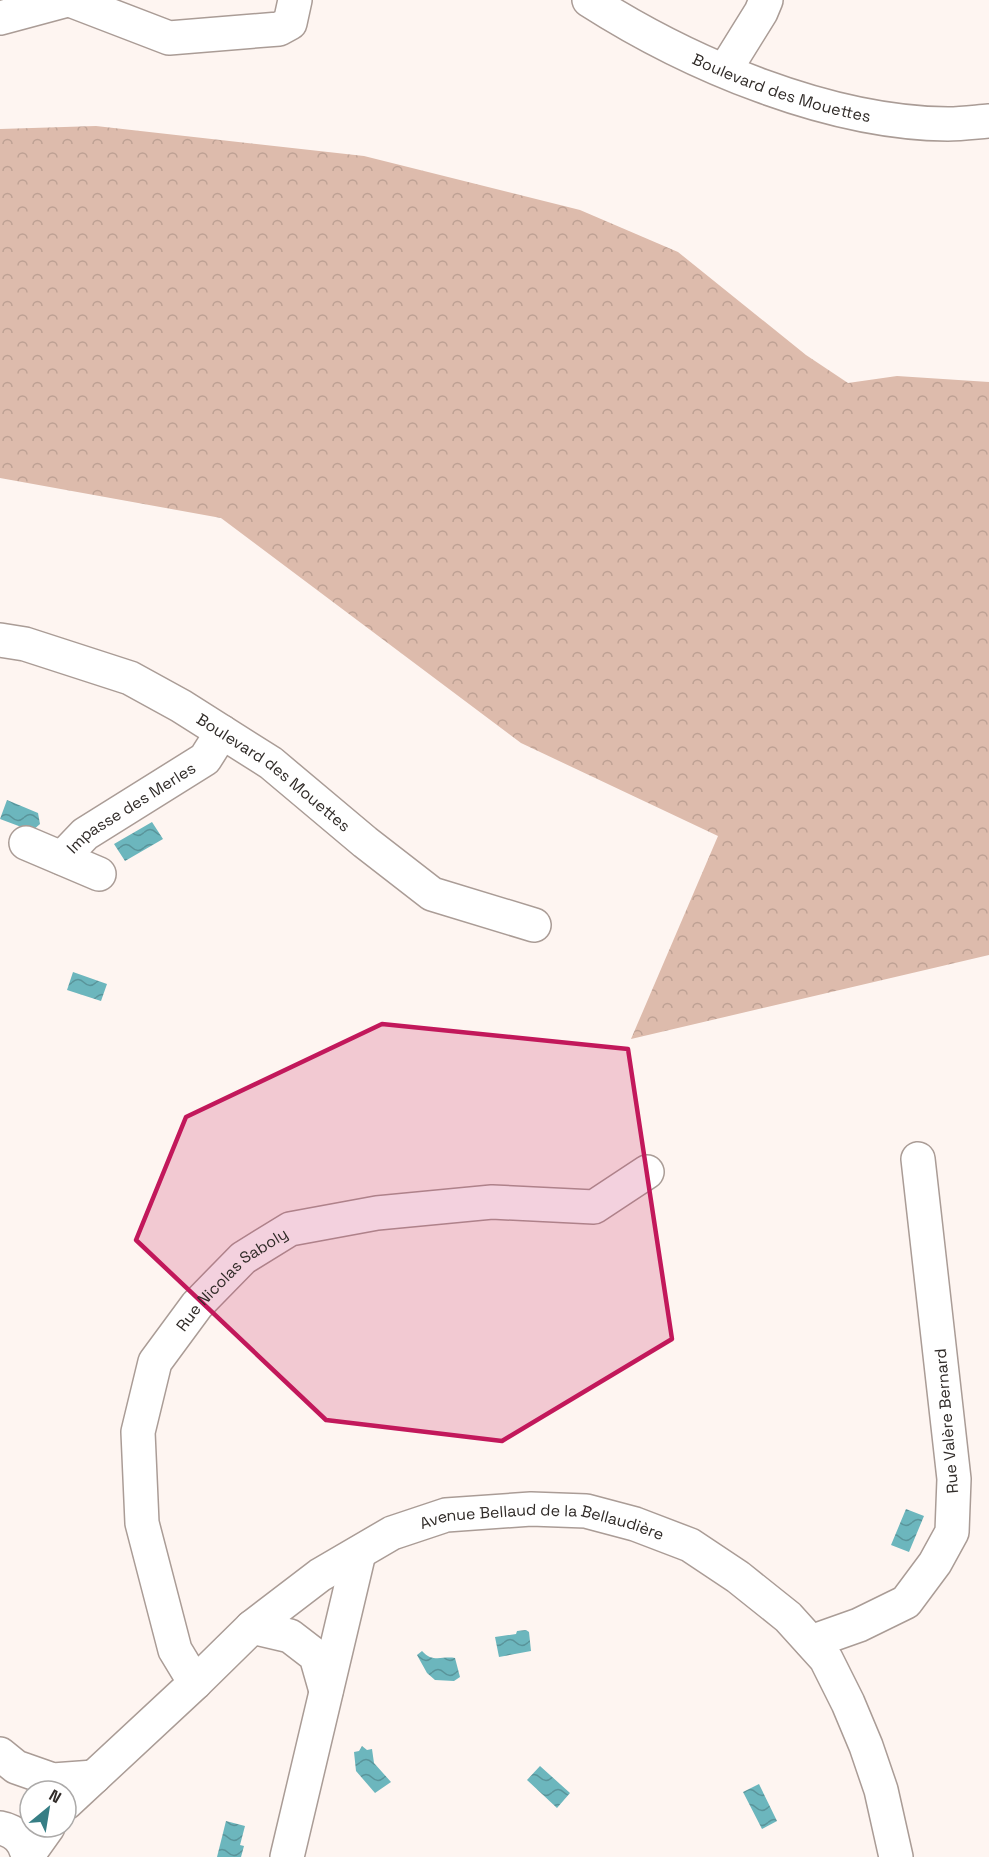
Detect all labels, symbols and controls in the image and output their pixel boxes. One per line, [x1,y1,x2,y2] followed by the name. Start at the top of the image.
[689,48,873,127] street label: Boulevard des Mouettes
[193,709,355,836] street label: Boulevard des Mouettes
[62,757,200,858] street label: Impasse des Merles
[171,1223,292,1335] street label: Rue Nicolas Saboly
[930,1347,963,1494] street label: Rue Valère Bernard
[417,1499,667,1545] street label: Avenue Bellaud de la Bellaudière
[18,1779,78,1839] north arrow
[45,1785,65,1808] text: N

